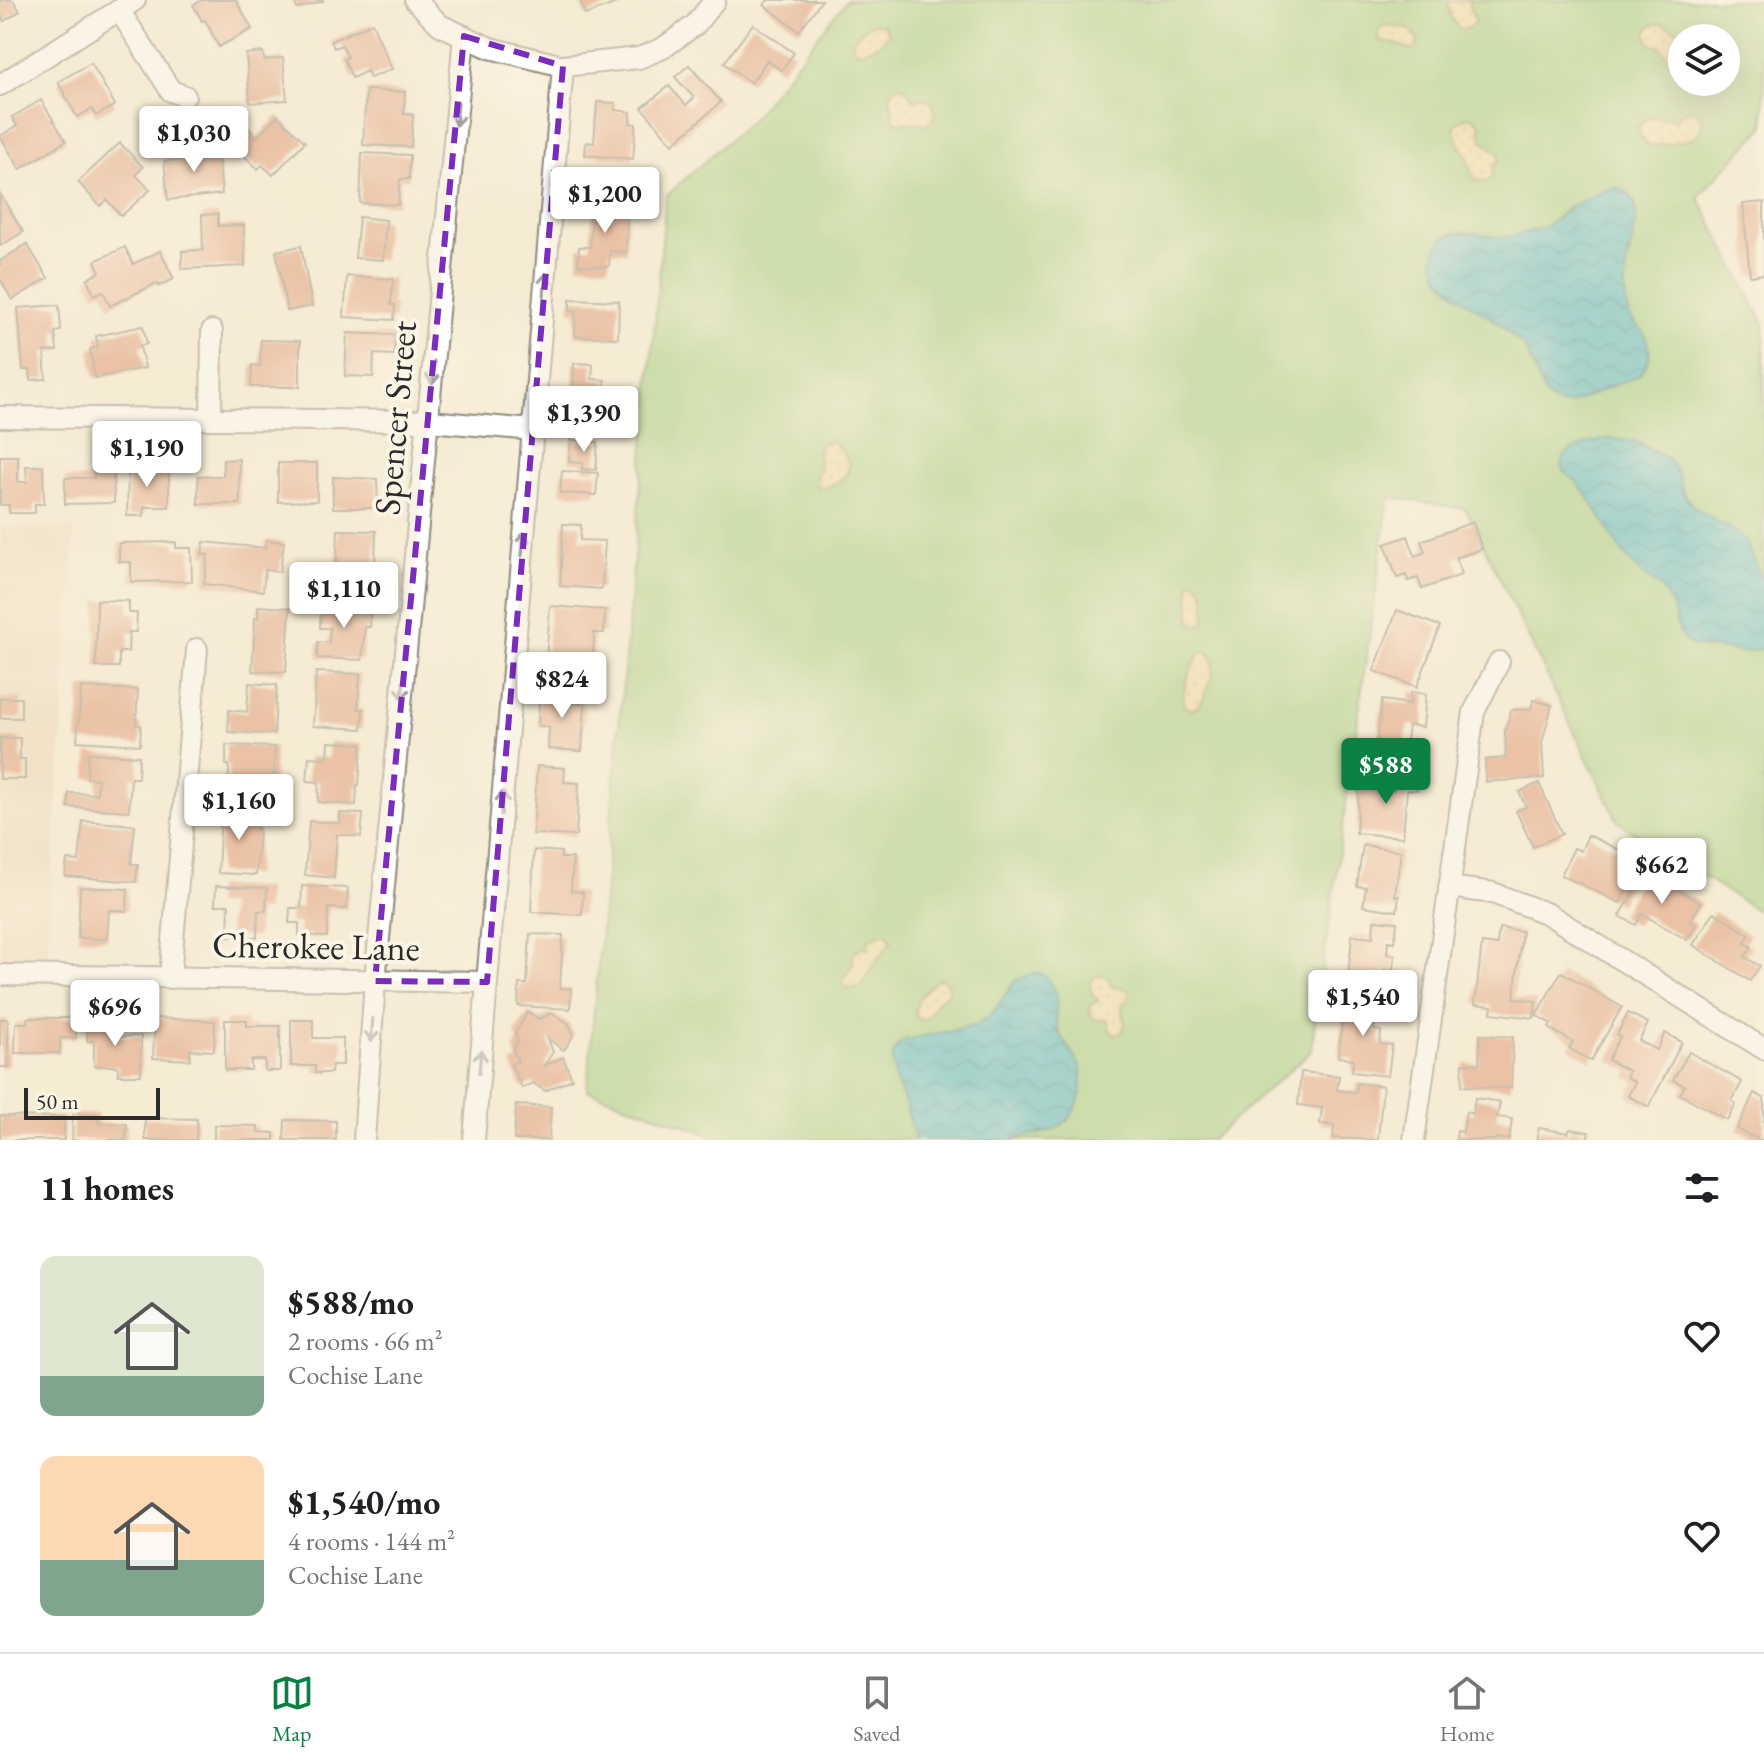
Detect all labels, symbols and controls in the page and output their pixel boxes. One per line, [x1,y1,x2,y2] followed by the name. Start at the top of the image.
[1668,24,1740,96] map controls
[1668,24,1740,96] button: layers
[449,100,464,127] one-way arrow
[129,106,259,174] pin: $1,030
[157,115,231,149] text: $1,030
[540,167,670,235] pin: $1,200
[568,176,642,210] text: $1,200
[538,272,553,299] one-way arrow
[363,318,427,517] street label: Spencer Street
[425,359,440,386] one-way arrow
[519,386,649,454] pin: $1,390
[547,395,621,429] text: $1,390
[82,421,212,489] pin: $1,190
[110,430,184,464] text: $1,190
[516,531,531,558] one-way arrow
[279,562,409,630] pin: $1,110
[307,571,381,605] text: $1,110
[515,652,609,720] pin: $824
[535,661,589,695] text: $824
[396,673,411,700] one-way arrow
[1339,738,1433,806] pin: $588
[1359,747,1413,781] text: $588
[174,774,304,842] pin: $1,160
[202,783,276,817] text: $1,160
[494,790,509,817] one-way arrow
[1615,838,1709,906] pin: $662
[1635,847,1689,881] text: $662
[212,921,420,971] street label: Cherokee Lane
[1298,970,1428,1038] pin: $1,540
[1326,979,1400,1013] text: $1,540
[68,980,162,1048] pin: $696
[88,989,142,1023] text: $696
[364,1016,379,1043] one-way arrow
[473,1049,488,1076] one-way arrow
[24,1084,160,1120] scale bar
[36,1087,79,1116] text: 50 m
[40,1166,174,1210] text: 11 homes
[1680,1166,1724,1210] icon: filters
[288,1280,414,1324] text: $588/mo
[104,1288,200,1384] icon: home
[1680,1314,1724,1358] icon: heart
[288,1324,443,1358] text: 2 rooms · 66 m²
[288,1358,423,1392] text: Cochise Lane
[288,1480,440,1524] text: $1,540/mo
[104,1488,200,1584] icon: home
[1680,1514,1724,1558] icon: heart
[288,1524,455,1558] text: 4 rooms · 144 m²
[288,1558,423,1592] text: Cochise Lane
[270,1671,314,1748] tab: Map
[853,1671,900,1748] tab: Saved
[1440,1671,1494,1748] tab: Home

